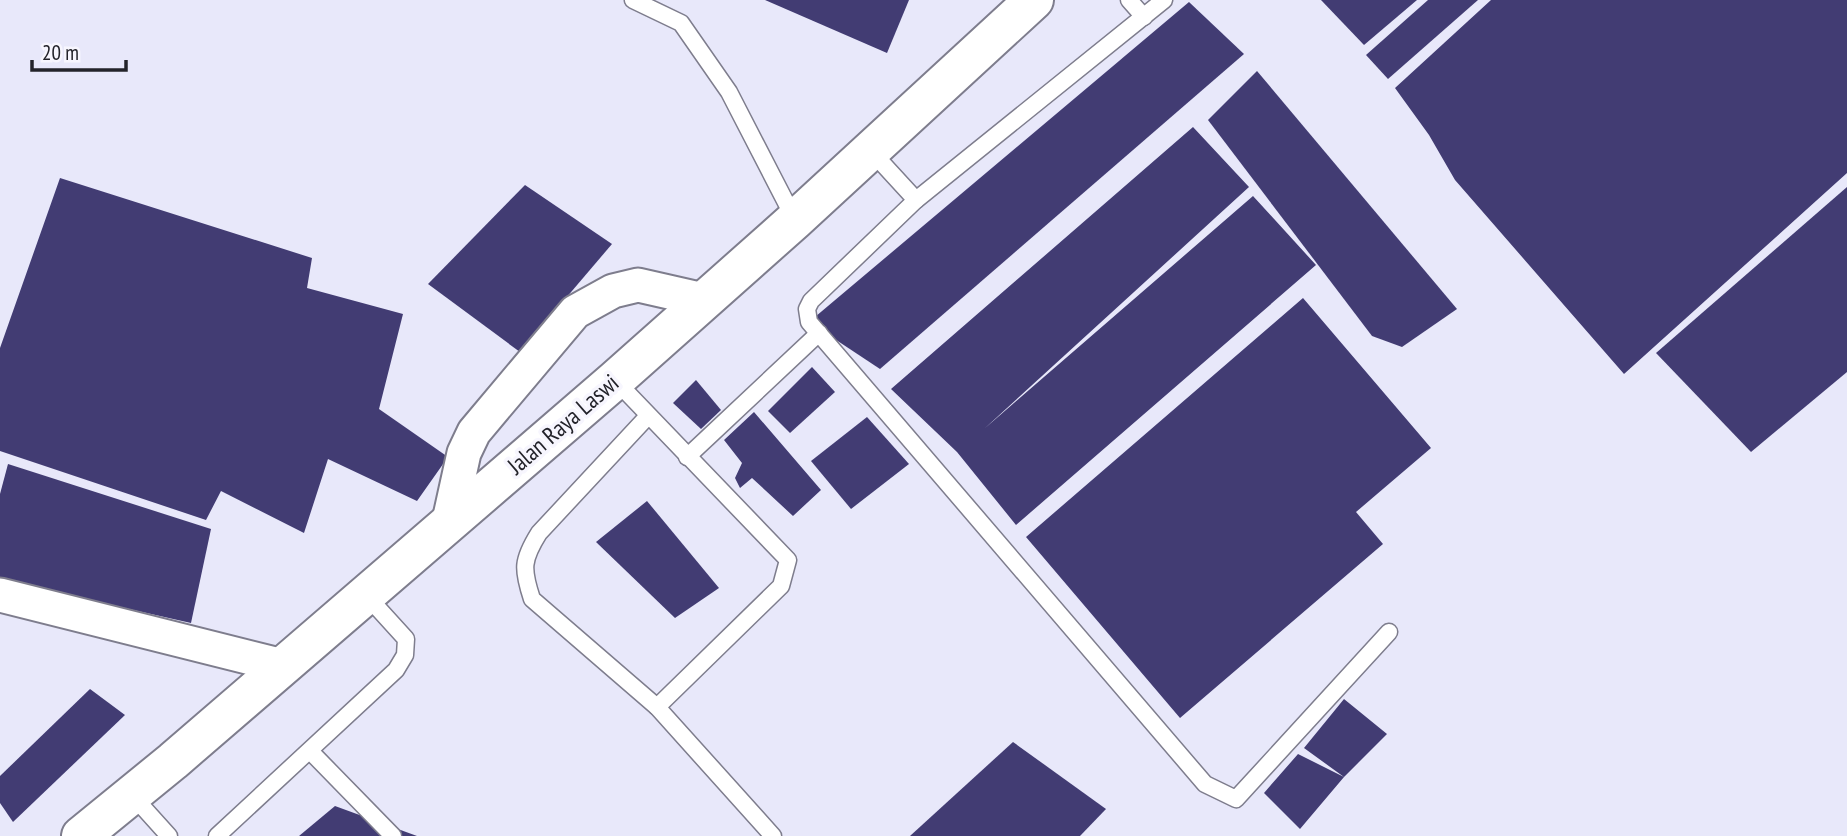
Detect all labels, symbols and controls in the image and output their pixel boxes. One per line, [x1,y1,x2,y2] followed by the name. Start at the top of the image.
[32,28,126,72] scale bar
[42,39,79,66] text: 20 m
[500,367,625,482] street label: Jalan Raya Laswi

